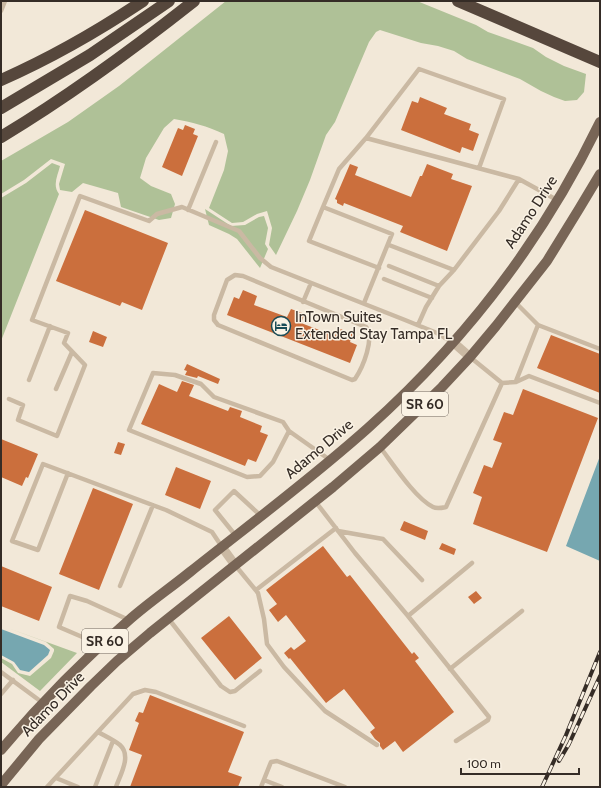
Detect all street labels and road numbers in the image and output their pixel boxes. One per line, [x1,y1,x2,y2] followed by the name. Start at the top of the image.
[501,172,561,252] street label: Adamo Drive
[402,392,448,416] road number: SR 60
[281,415,357,483] street label: Adamo Drive
[82,629,128,653] road number: SR 60
[18,668,89,740] street label: Adamo Drive

